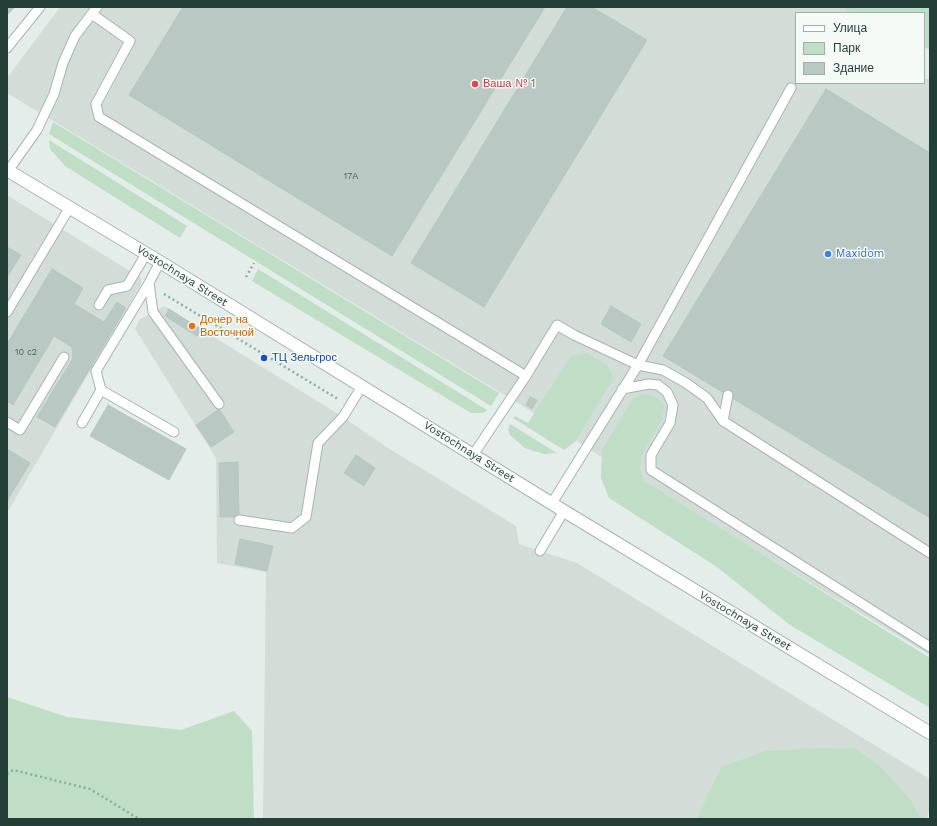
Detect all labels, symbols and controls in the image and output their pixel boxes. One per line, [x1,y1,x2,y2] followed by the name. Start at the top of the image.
[795,12,925,84] legend
[833,21,867,35] text: Улица
[833,41,860,55] text: Парк
[833,61,874,75] text: Здание
[483,77,535,91] place label: Ваша № 1
[470,79,480,89] marker: Ваша № 1
[344,171,358,181] house number: 17А
[134,243,230,309] street label: Vostochnaya Street
[836,247,884,261] place label: Maxidom
[823,249,833,259] marker: Maxidom
[200,313,254,339] place label: Донер на Восточной
[187,321,197,331] marker: Донер на Восточной
[15,347,37,357] house number: 10 с2
[272,351,337,365] place label: ТЦ Зельгрос
[259,353,269,363] marker: ТЦ Зельгрос
[421,419,517,485] street label: Vostochnaya Street
[697,588,793,654] street label: Vostochnaya Street

